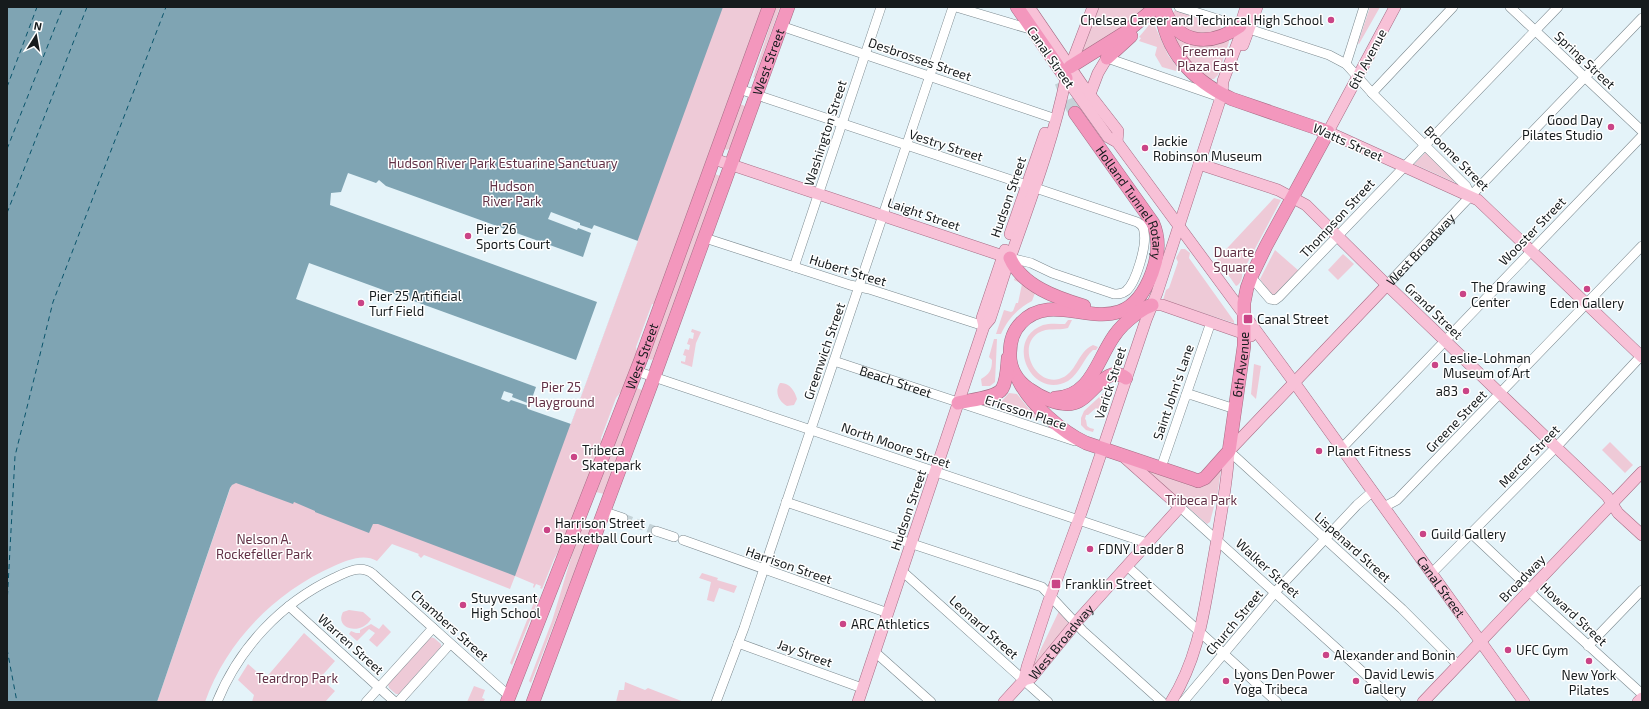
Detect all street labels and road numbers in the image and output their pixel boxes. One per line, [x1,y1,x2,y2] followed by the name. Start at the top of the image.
[1024,23,1078,91] street label: Canal Street
[749,26,788,97] street label: West Street
[1344,26,1390,92] street label: 6th Avenue
[1551,28,1619,92] street label: Spring Street
[866,34,974,84] street label: Desbrosses Street
[800,78,850,188] street label: Washington Street
[1311,119,1385,165] street label: Watts Street
[1421,122,1493,194] street label: Broome Street
[907,126,985,164] street label: Vestry Street
[1093,142,1165,261] street label: Holland Tunnel Rotary
[987,155,1029,239] street label: Hudson Street
[1296,175,1378,261] street label: Thompson Street
[1495,193,1569,269] street label: Wooster Street
[886,194,962,234] street label: Laight Street
[1383,210,1458,289] street label: West Broadway
[808,251,888,289] street label: Hubert Street
[1402,279,1466,343] street label: Grand Street
[800,300,848,402] street label: Greenwich Street
[622,321,661,392] street label: West Street
[1229,332,1252,398] street label: 6th Avenue
[1149,342,1197,442] street label: Saint John's Lane
[1091,345,1129,421] street label: Varick Street
[858,362,934,401] street label: Beach Street
[1422,386,1490,456] street label: Greene Street
[983,391,1069,433] street label: Ericsson Place
[839,419,953,471] street label: North Moore Street
[1495,421,1563,491] street label: Mercer Street
[887,468,929,552] street label: Hudson Street
[1311,509,1395,586] street label: Lispenard Street
[1233,535,1303,601] street label: Walker Street
[744,543,834,587] street label: Harrison Street
[1495,551,1549,605] street label: Broadway
[1414,553,1469,621] street label: Canal Street
[1537,579,1611,649] street label: Howard Street
[408,586,492,664] street label: Chambers Street
[1202,586,1266,658] street label: Church Street
[946,592,1022,662] street label: Leonard Street
[1025,601,1097,683] street label: West Broadway
[315,610,387,678] street label: Warren Street
[775,636,835,670] street label: Jay Street

